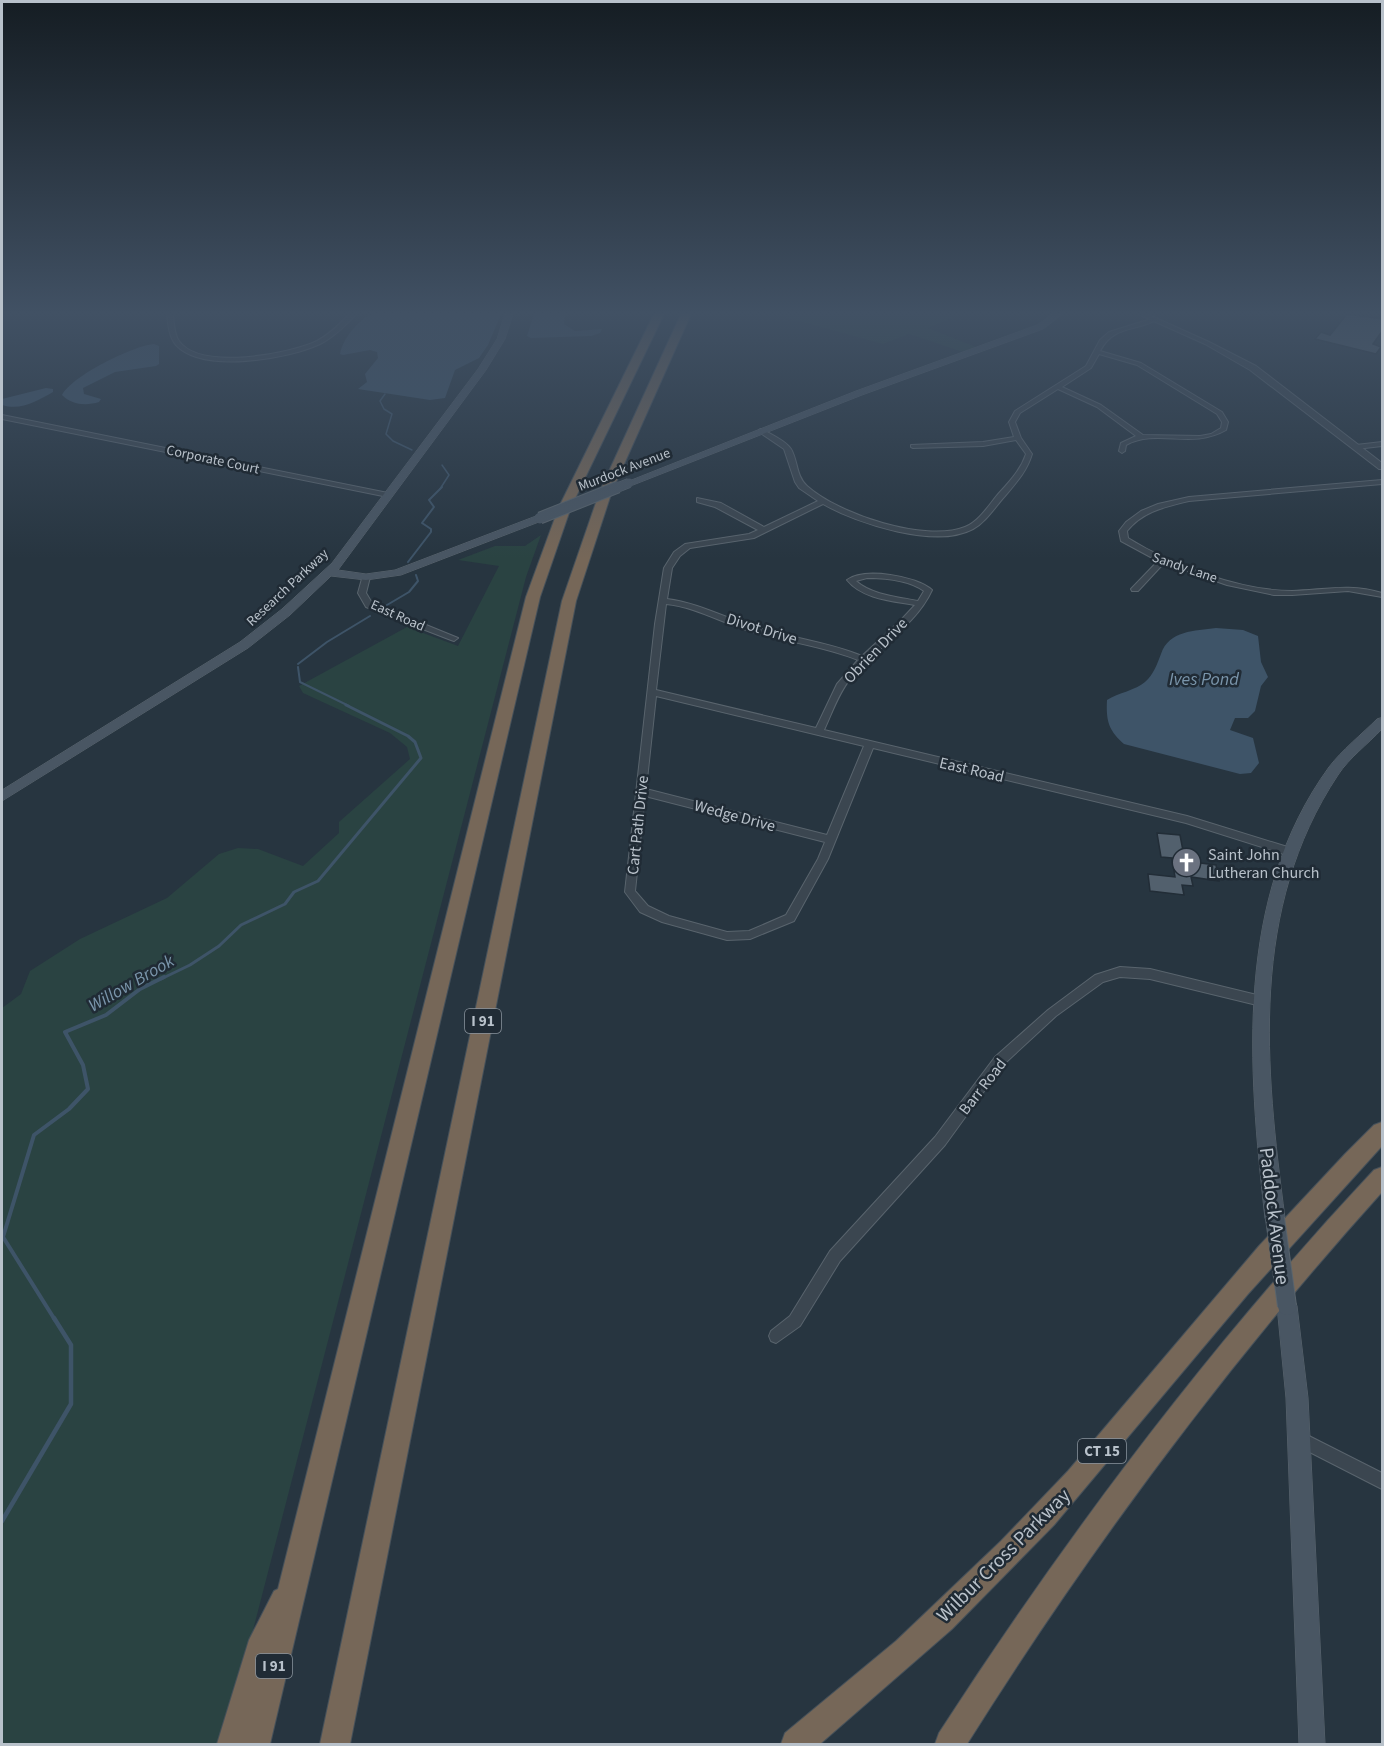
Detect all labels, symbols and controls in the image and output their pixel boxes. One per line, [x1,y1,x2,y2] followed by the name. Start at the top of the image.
[165,440,261,480] street label: Corporate Court
[575,443,673,497] street label: Murdock Avenue
[242,544,333,631] street label: Research Parkway
[1149,547,1220,588] street label: Sandy Lane
[367,595,428,637] street label: East Road
[724,608,800,650] street label: Divot Drive
[839,613,913,688] street label: Obrien Drive
[1169,667,1239,692] water label: Ives Pond
[937,752,1006,788] street label: East Road
[622,774,654,876] street label: Cart Path Drive
[692,795,778,837] street label: Wedge Drive
[1208,844,1320,884] place label: Saint John Lutheran Church
[1171,847,1203,879] church icon: Saint John Lutheran Church
[84,949,179,1018] water label: Willow Brook
[465,1009,501,1033] road number: I 91
[954,1054,1012,1119] street label: Barr Road
[1252,1146,1296,1287] street label: Paddock Avenue
[1078,1439,1126,1463] road number: CT 15
[930,1482,1077,1629] street label: Wilbur Cross Parkway
[256,1654,292,1678] road number: I 91

